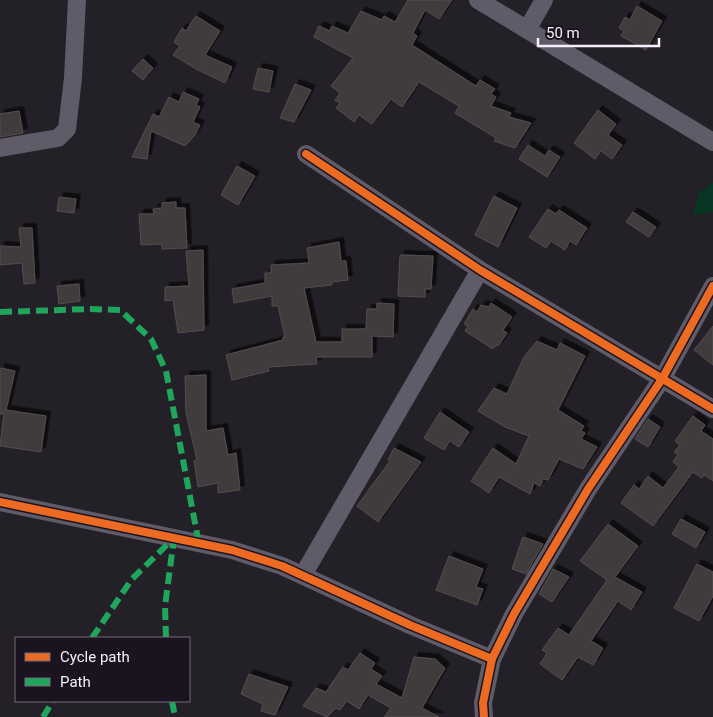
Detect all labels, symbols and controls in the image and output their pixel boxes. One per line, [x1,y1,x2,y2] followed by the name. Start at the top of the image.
[538,15,659,47] scale bar
[546,24,580,42] text: 50 m
[15,637,190,702] legend
[60,648,130,666] text: Cycle path
[60,673,91,691] text: Path

